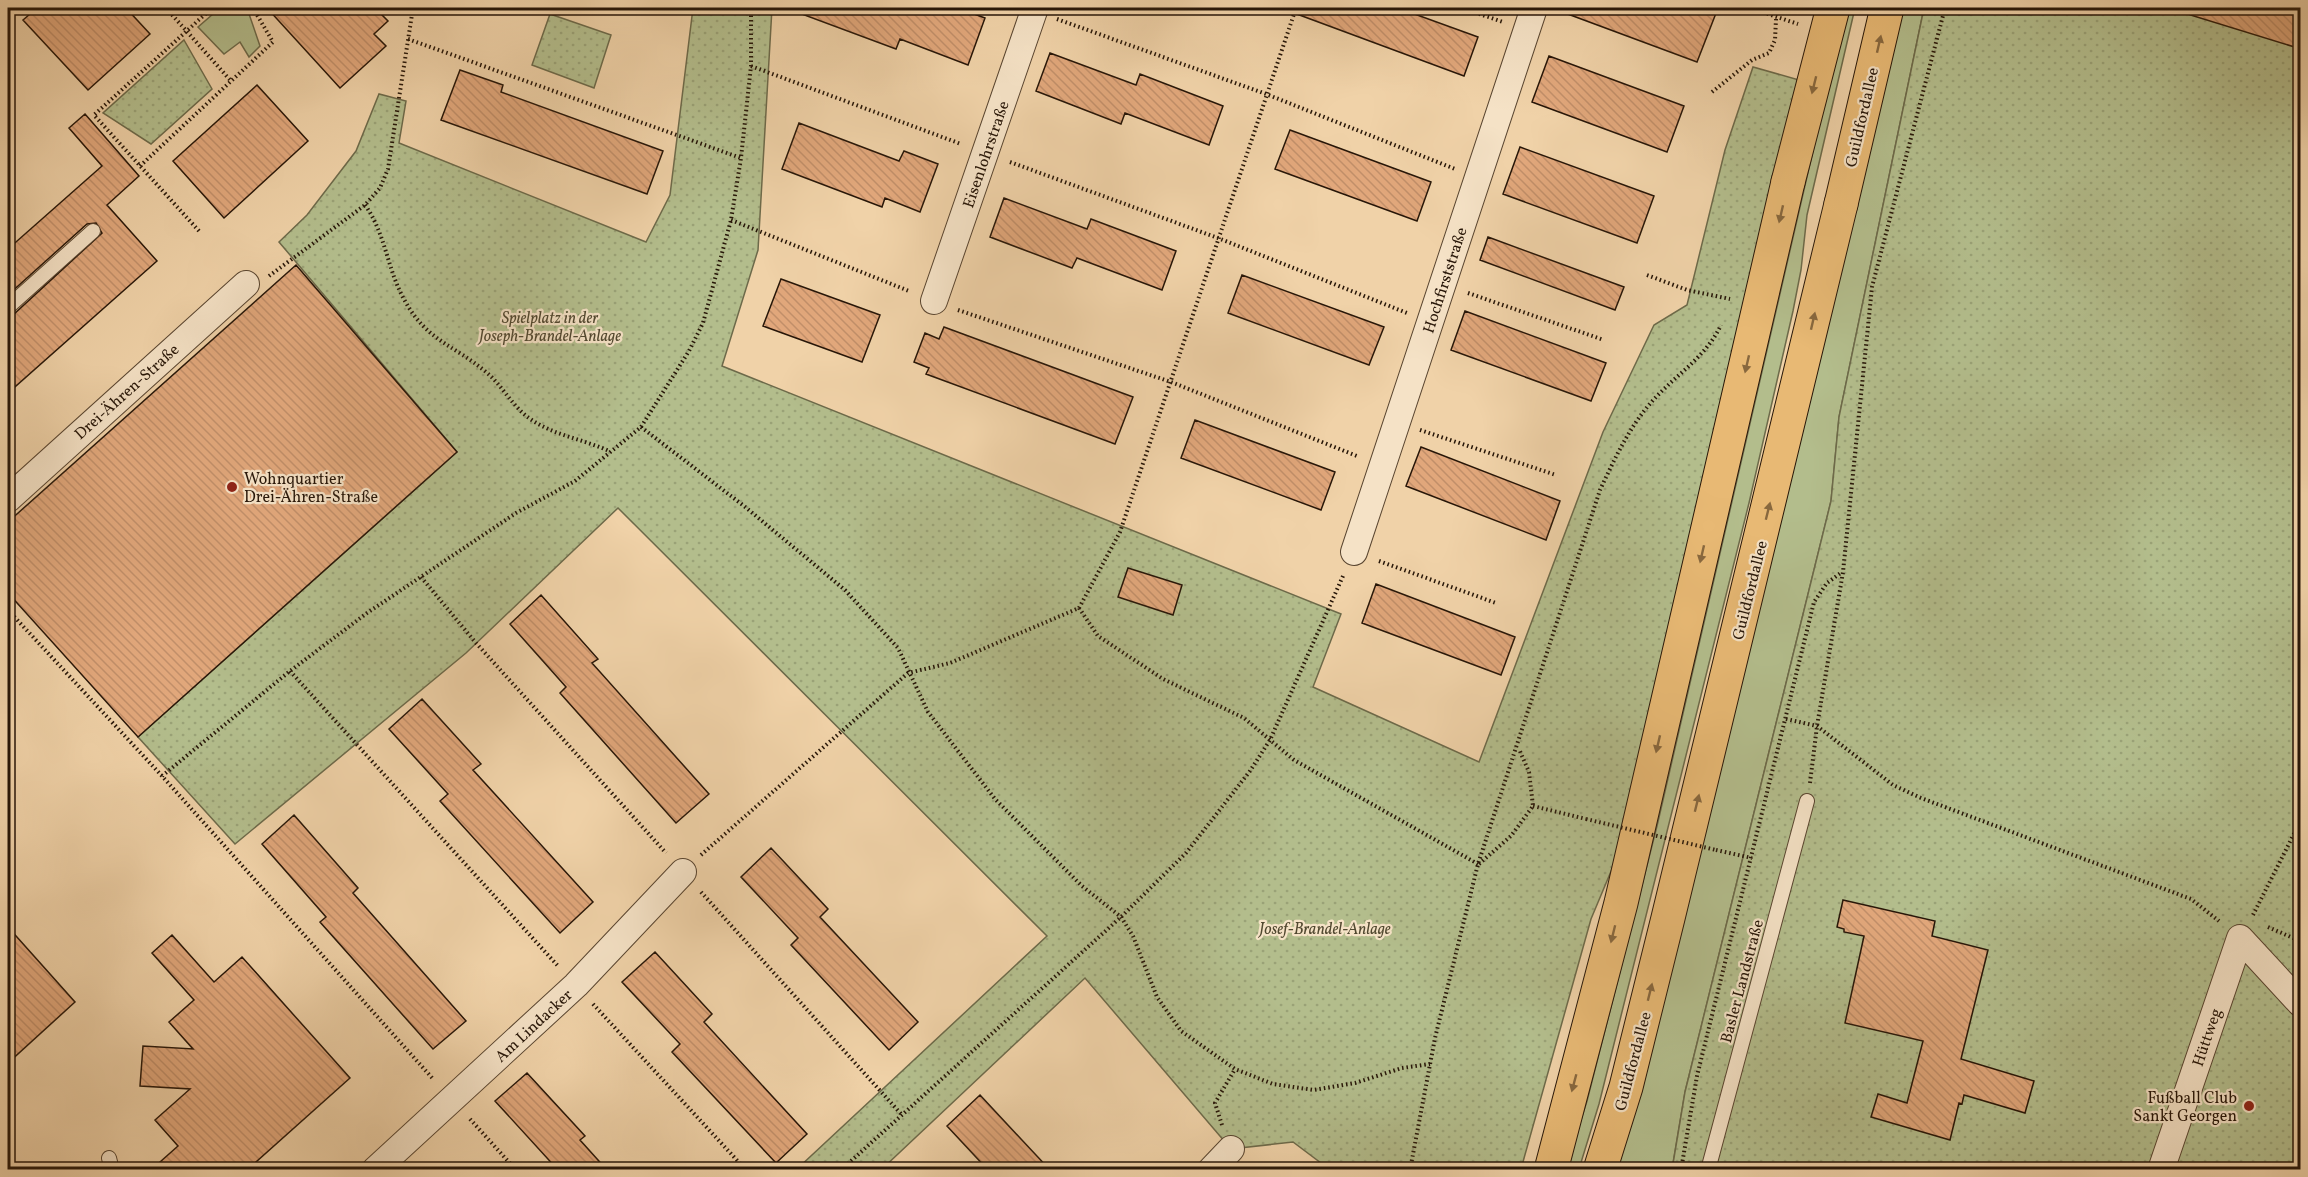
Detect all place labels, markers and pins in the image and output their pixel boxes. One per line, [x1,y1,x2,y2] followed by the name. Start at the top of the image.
[244,469,378,509] place label: Wohnquartier Drei-Ähren-Straße
[225,480,239,494] marker: Wohnquartier Drei-Ähren-Straße
[2133,1088,2237,1128] place label: Fußball Club Sankt Georgen
[2242,1099,2256,1113] marker: Fußball Club Sankt Georgen

